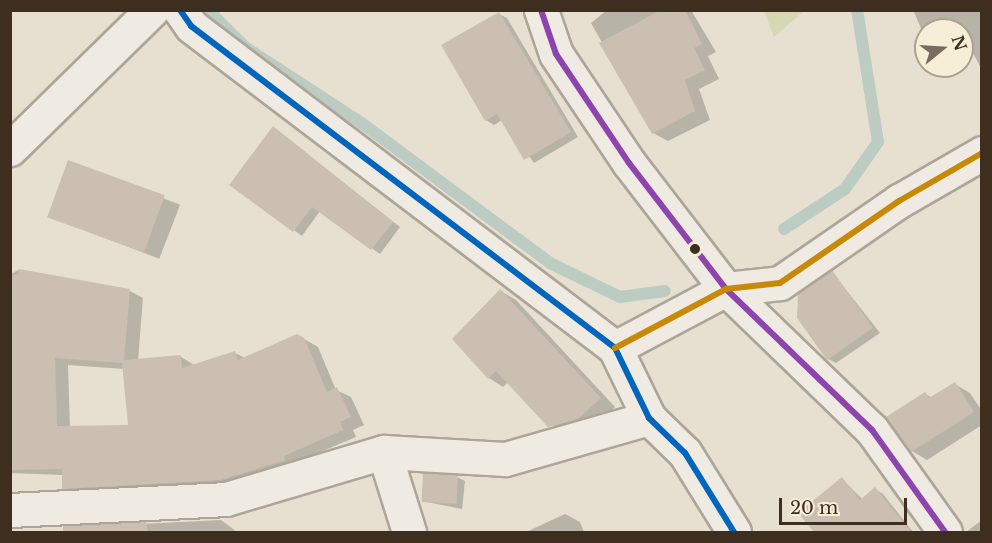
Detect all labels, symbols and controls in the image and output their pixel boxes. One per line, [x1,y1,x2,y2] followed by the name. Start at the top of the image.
[914,18,974,78] north arrow
[947,33,971,53] text: N
[689,243,701,255] unlabelled marker
[782,486,910,524] scale bar
[790,497,838,519] text: 20 m

